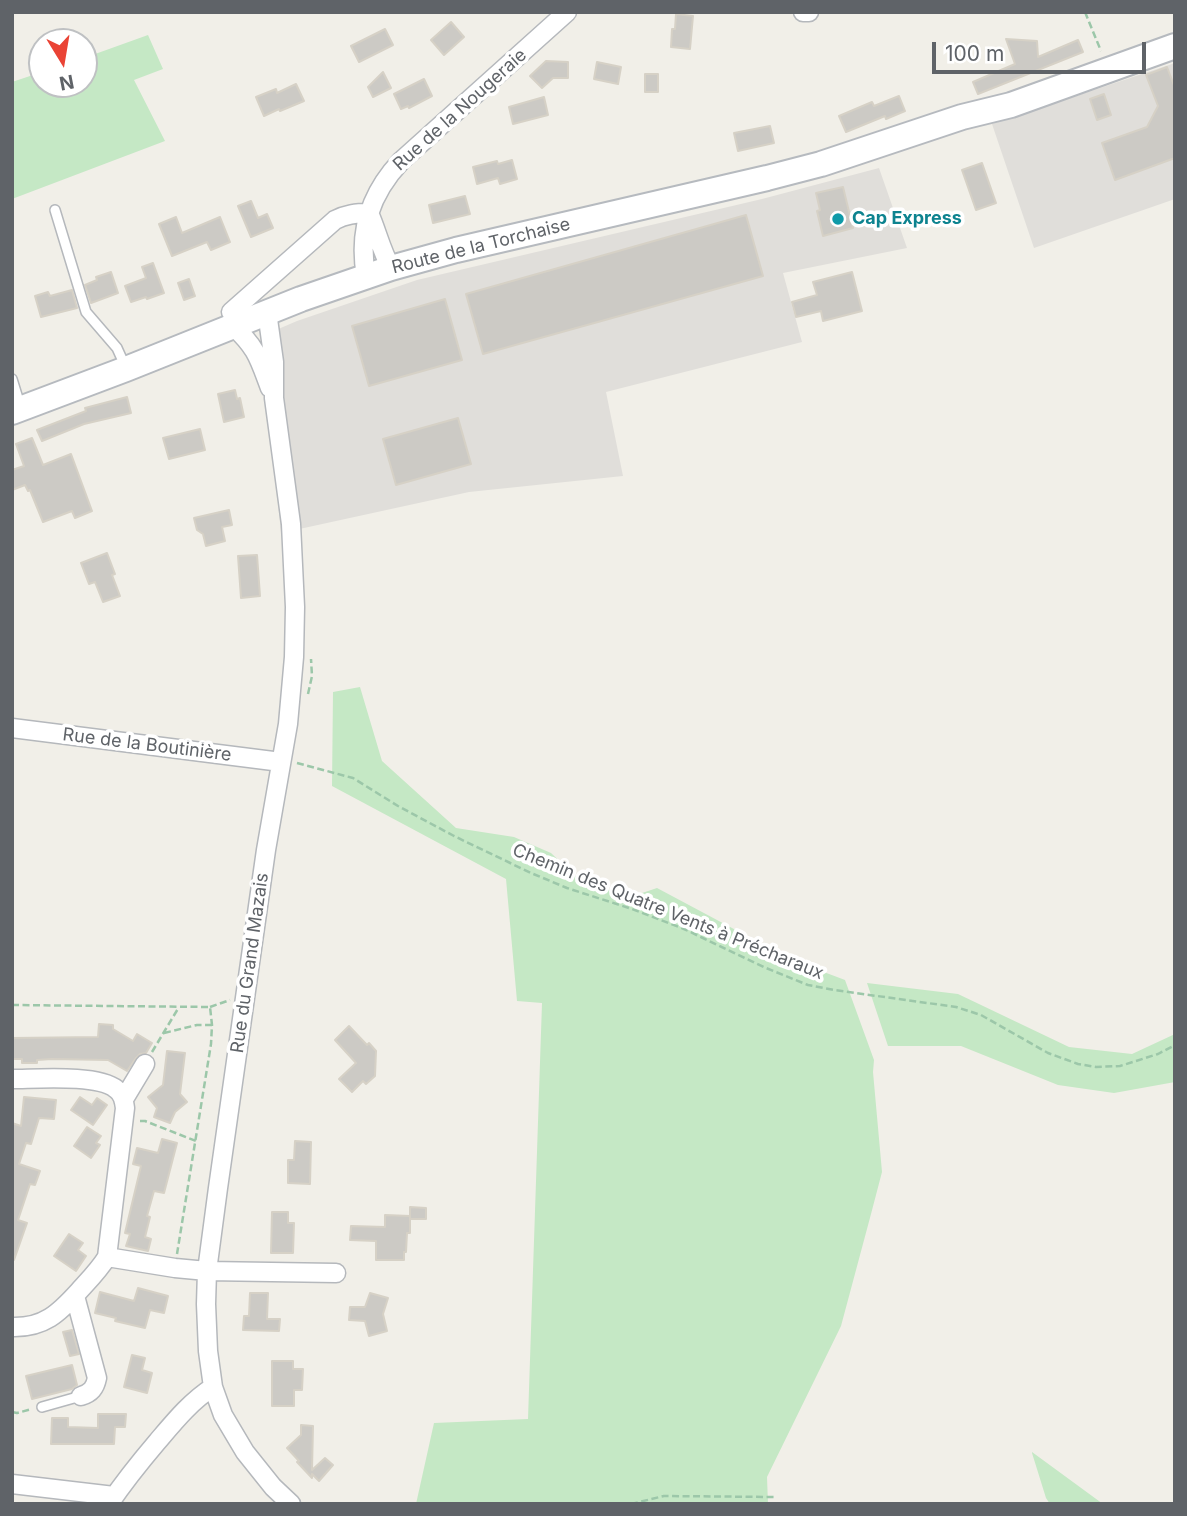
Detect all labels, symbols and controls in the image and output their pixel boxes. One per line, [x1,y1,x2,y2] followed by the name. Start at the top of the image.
[28,28,98,98] north arrow
[935,28,1148,72] scale bar
[945,41,1004,66] text: 100 m
[389,44,531,176] street label: Rue de la Nougeraie
[57,69,76,95] text: N
[852,208,962,230] place label: Cap Express
[830,211,846,227] marker: Cap Express
[390,213,572,279] street label: Route de la Torchaise
[61,724,233,766] street label: Rue de la Boutinière
[509,840,827,984] street label: Chemin des Quatre Vents à Précharaux
[227,871,273,1055] street label: Rue du Grand Mazais

